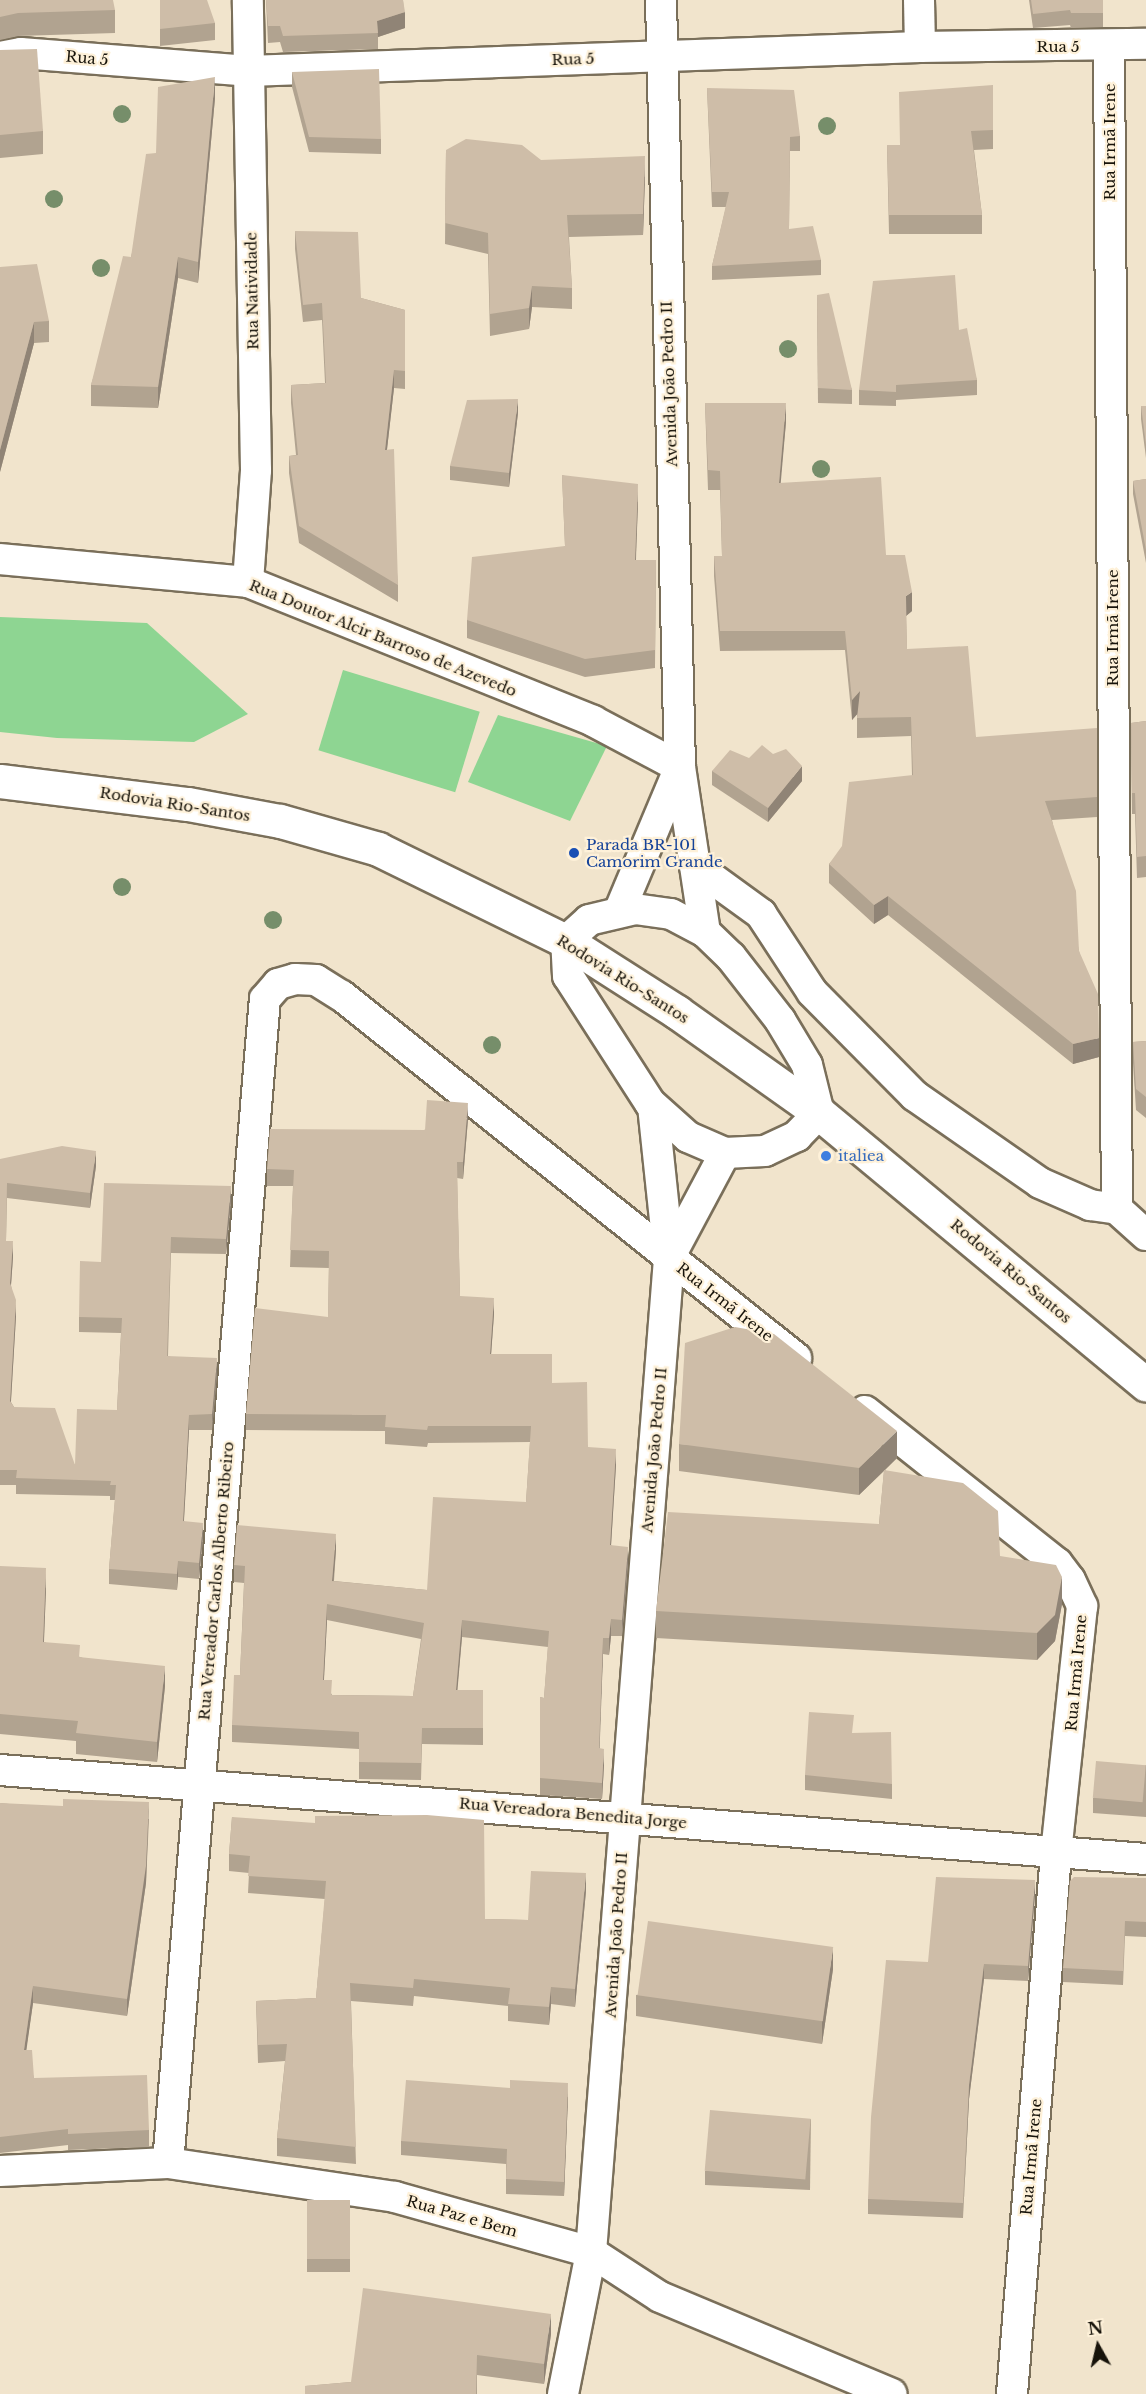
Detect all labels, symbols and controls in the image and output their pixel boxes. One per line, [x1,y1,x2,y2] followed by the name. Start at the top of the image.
[1036,38,1080,56] street label: Rua 5
[65,47,109,69] street label: Rua 5
[551,49,595,69] street label: Rua 5
[1101,83,1119,201] street label: Rua Irmã Irene
[242,232,262,350] street label: Rua Natividade
[657,301,681,467] street label: Avenida João Pedro II
[1104,569,1122,687] street label: Rua Irmã Irene
[246,576,520,700] street label: Rua Doutor Alcir Barroso de Azevedo
[98,783,252,825] street label: Rodovia Rio-Santos
[586,835,722,870] place label: Parada BR-101 Camorim Grande
[567,846,581,860] marker: Parada BR-101 Camorim Grande
[554,931,692,1027] street label: Rodovia Rio-Santos
[838,1147,884,1165] place label: italiea
[819,1149,833,1163] marker: italiea
[947,1215,1075,1327] street label: Rodovia Rio-Santos
[673,1259,777,1345] street label: Rua Irmã Irene
[638,1366,670,1534] street label: Avenida João Pedro II
[195,1440,237,1722] street label: Rua Vereador Carlos Alberto Ribeiro
[1062,1614,1090,1732] street label: Rua Irmã Irene
[458,1794,688,1832] street label: Rua Vereadora Benedita Jorge
[601,1851,631,2019] street label: Avenida João Pedro II
[1017,2098,1045,2216] street label: Rua Irmã Irene
[404,2192,520,2240] street label: Rua Paz e Bem
[1068,2316,1128,2376] north arrow
[1087,2317,1104,2339] text: N

